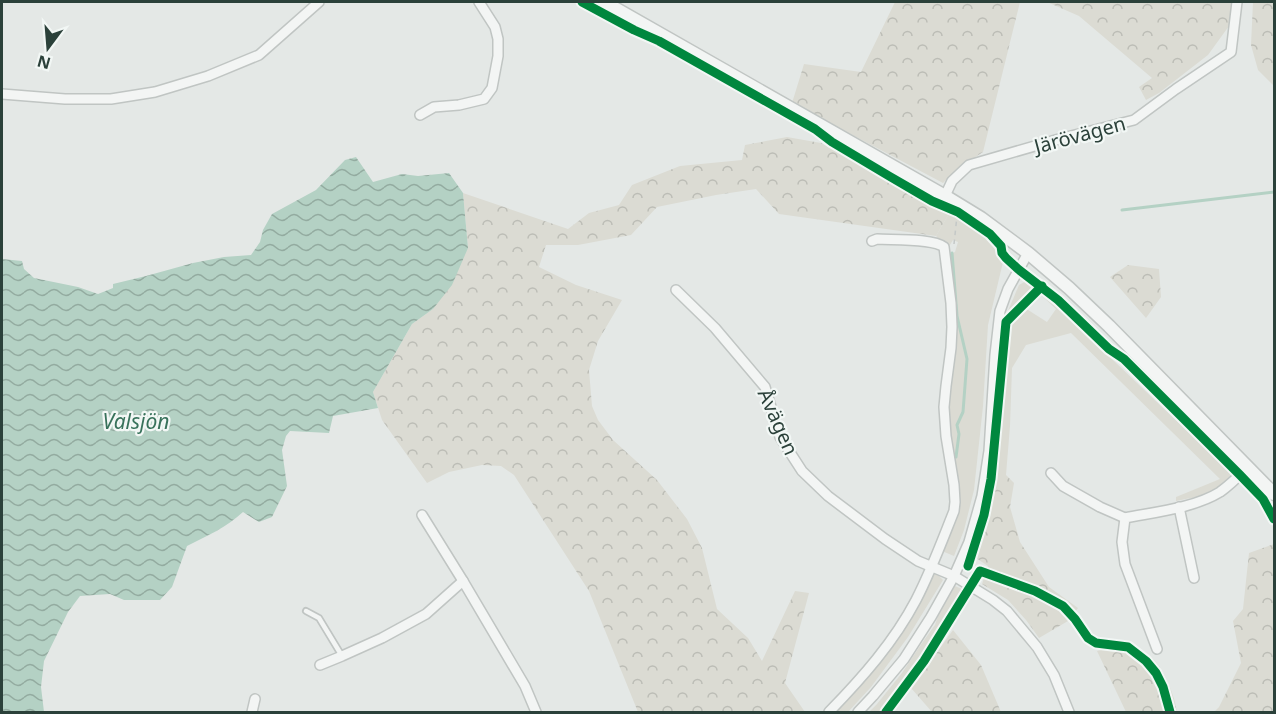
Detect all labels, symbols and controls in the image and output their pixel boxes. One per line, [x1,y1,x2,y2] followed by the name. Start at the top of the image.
[18,18,78,78] north arrow
[35,50,53,75] text: N
[1029,109,1129,160] street label: Järövägen
[752,384,805,459] street label: Åvägen
[103,407,170,435] water label: Valsjön

